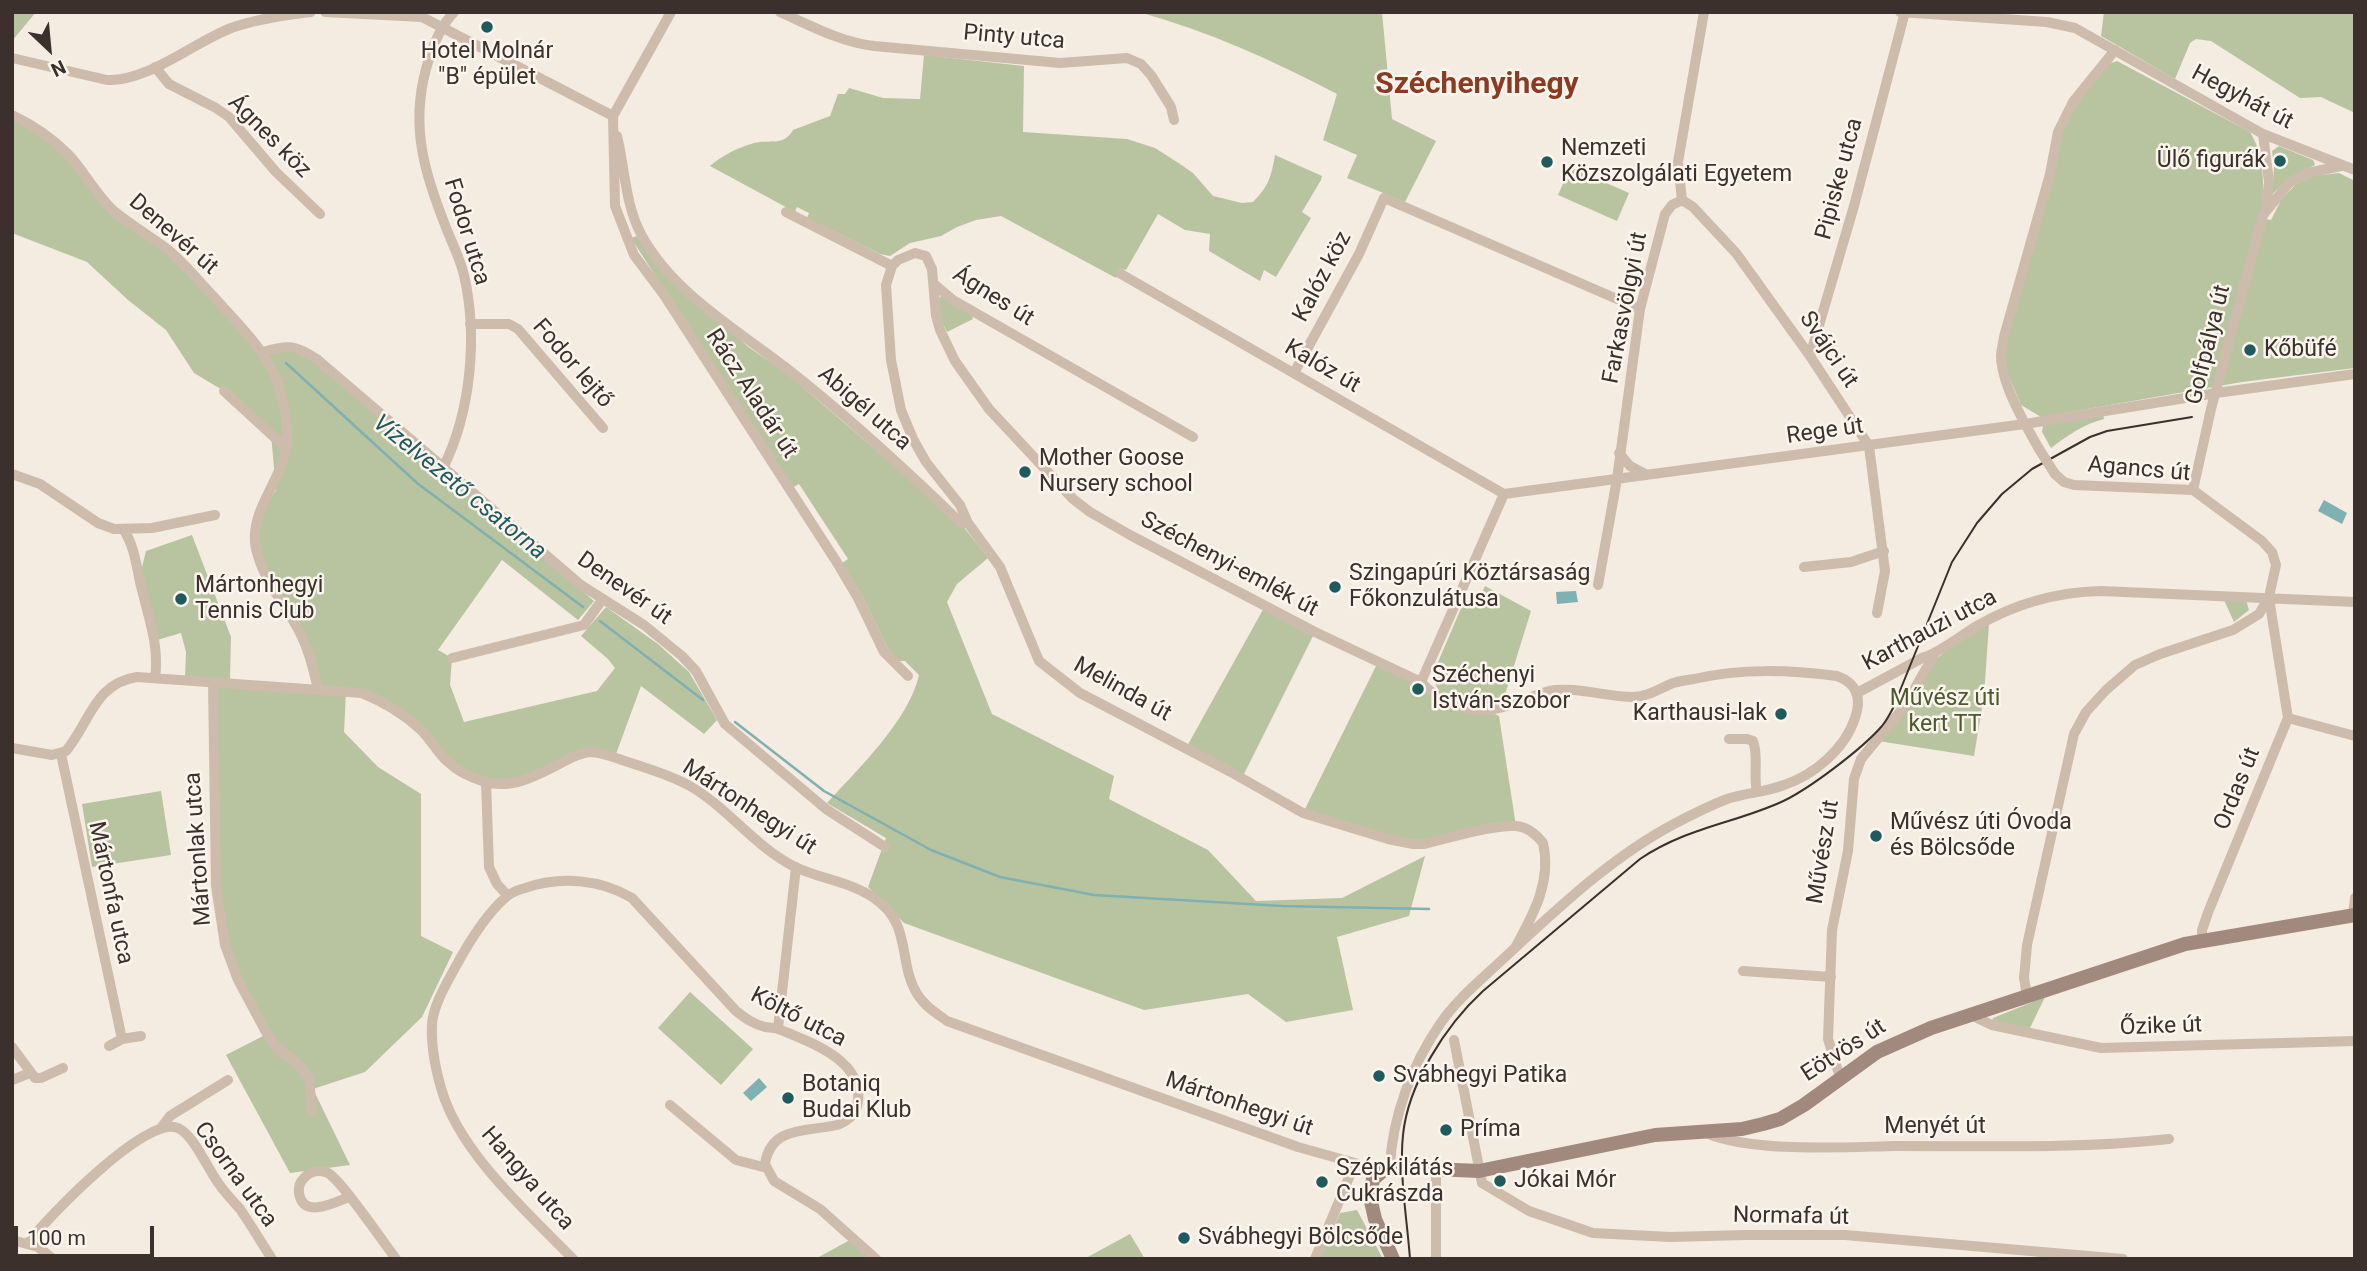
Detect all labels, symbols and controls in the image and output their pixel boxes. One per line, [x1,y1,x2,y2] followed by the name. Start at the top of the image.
[14,14,84,84] north arrow
[479,19,495,35] marker: Hotel Molnár "B" épület
[962,20,1066,56] street label: Pinty utca
[421,38,553,92] place label: Hotel Molnár "B" épület
[47,55,69,82] text: N
[2187,60,2297,136] street label: Hegyhát út
[1375,67,1579,103] district label: Széchenyihegy
[222,90,316,184] street label: Ágnes köz
[1811,115,1869,243] street label: Pipiske utca
[1561,135,1792,189] place label: Nemzeti Közszolgálati Egyetem
[2157,147,2266,175] place label: Ülő figurák
[2272,153,2288,169] marker: Ülő figurák
[1539,154,1555,170] marker: Nemzeti Közszolgálati Egyetem
[437,175,495,289] street label: Fodor utca
[123,189,223,281] street label: Denevér út
[1288,227,1358,327] street label: Kalóz köz
[1598,230,1654,386] street label: Farkasvölgyi út
[947,261,1039,333] street label: Ágnes út
[2181,282,2237,408] street label: Golfpálya út
[1792,307,1864,393] street label: Svájci út
[526,314,618,414] street label: Fodor lejtő
[699,324,803,464] street label: Rácz Aladár út
[1279,334,1365,400] street label: Kalóz út
[2264,336,2337,364] place label: Kőbüfé
[2242,342,2258,358] marker: Kőbüfé
[812,361,916,457] street label: Abigél utca
[367,409,551,567] water label: Vízelvezető csatorna
[1785,413,1865,451] street label: Rege út
[1039,445,1193,499] place label: Mother Goose Nursery school
[2087,452,2191,488] street label: Agancs út
[1017,464,1033,480] marker: Mother Goose Nursery school
[1135,507,1323,623] street label: Széchenyi-emlék út
[571,546,677,632] street label: Denevér út
[1349,560,1590,614] place label: Szingapúri Köztársaság Főkonzulátusa
[195,572,323,626] place label: Mártonhegyi Tennis Club
[1327,579,1343,595] marker: Szingapúri Köztársaság Főkonzulátusa
[1858,584,2002,678] street label: Karthauzi utca
[173,591,189,607] marker: Mártonhegyi Tennis Club
[1068,652,1176,728] street label: Melinda út
[1432,662,1570,716] place label: Széchenyi István-szobor
[1410,681,1426,697] marker: Széchenyi István-szobor
[1890,685,2000,739] park label: Művész úti kert TT
[1633,700,1767,728] place label: Karthausi-lak
[1773,706,1789,722] marker: Karthausi-lak
[2209,744,2267,834] street label: Ordas út
[677,754,821,862] street label: Mártonhegyi út
[180,771,218,927] street label: Mártonlak utca
[1802,798,1846,906] street label: Művész út
[1890,809,2072,863] place label: Művész úti Óvoda és Bölcsőde
[81,819,139,967] street label: Mártonfa utca
[1868,828,1884,844] marker: Művész úti Óvoda és Bölcsőde
[746,982,850,1054] street label: Költő utca
[2119,1012,2203,1042] street label: Őzike út
[1796,1013,1892,1089] street label: Eötvös út
[1393,1062,1567,1090] place label: Svábhegyi Patika
[1162,1067,1316,1143] street label: Mártonhegyi út
[1371,1068,1387,1084] marker: Svábhegyi Patika
[802,1071,911,1125] place label: Botaniq Budai Klub
[780,1090,796,1106] marker: Botaniq Budai Klub
[1884,1113,1986,1141] street label: Menyét út
[1460,1116,1521,1144] place label: Príma
[188,1117,282,1233] street label: Csorna utca
[475,1122,579,1236] street label: Hangya utca
[1438,1122,1454,1138] marker: Príma
[1336,1155,1453,1209] place label: Szépkilátás Cukrászda
[1514,1167,1616,1195] place label: Jókai Mór
[1492,1173,1508,1189] marker: Jókai Mór
[1314,1174,1330,1190] marker: Szépkilátás Cukrászda
[1733,1202,1849,1232] street label: Normafa út
[18,1212,158,1256] scale bar
[1198,1224,1403,1252] place label: Svábhegyi Bölcsőde
[27,1226,86,1250] text: 100 m
[1176,1230,1192,1246] marker: Svábhegyi Bölcsőde

